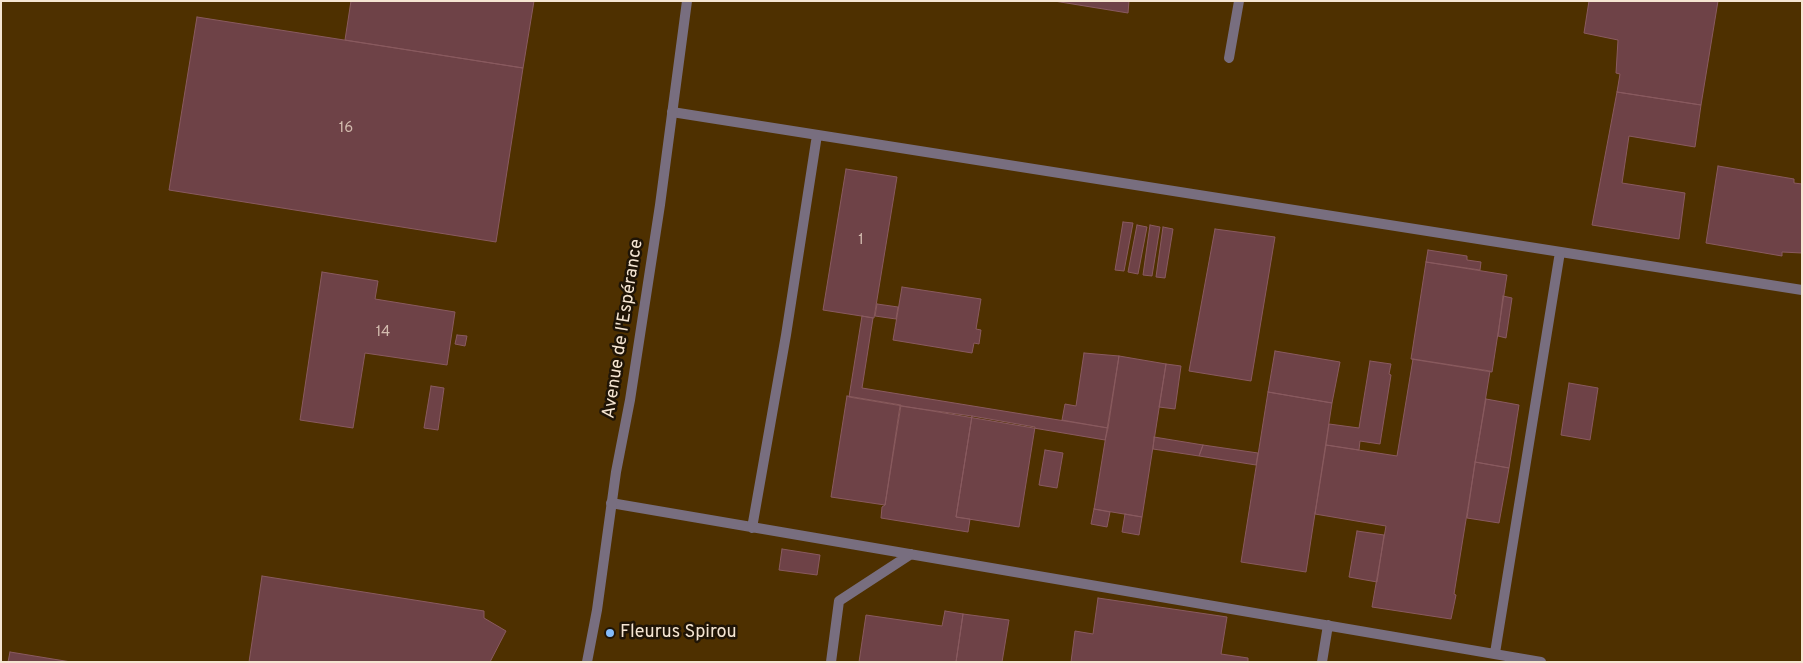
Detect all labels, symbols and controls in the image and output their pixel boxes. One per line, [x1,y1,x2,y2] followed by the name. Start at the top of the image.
[339,120,353,138] house number: 16
[858,232,864,250] house number: 1
[599,238,649,420] street label: Avenue de l'Espérance
[376,324,390,342] house number: 14
[620,622,737,644] place label: Fleurus Spirou
[604,627,616,639] marker: Fleurus Spirou

